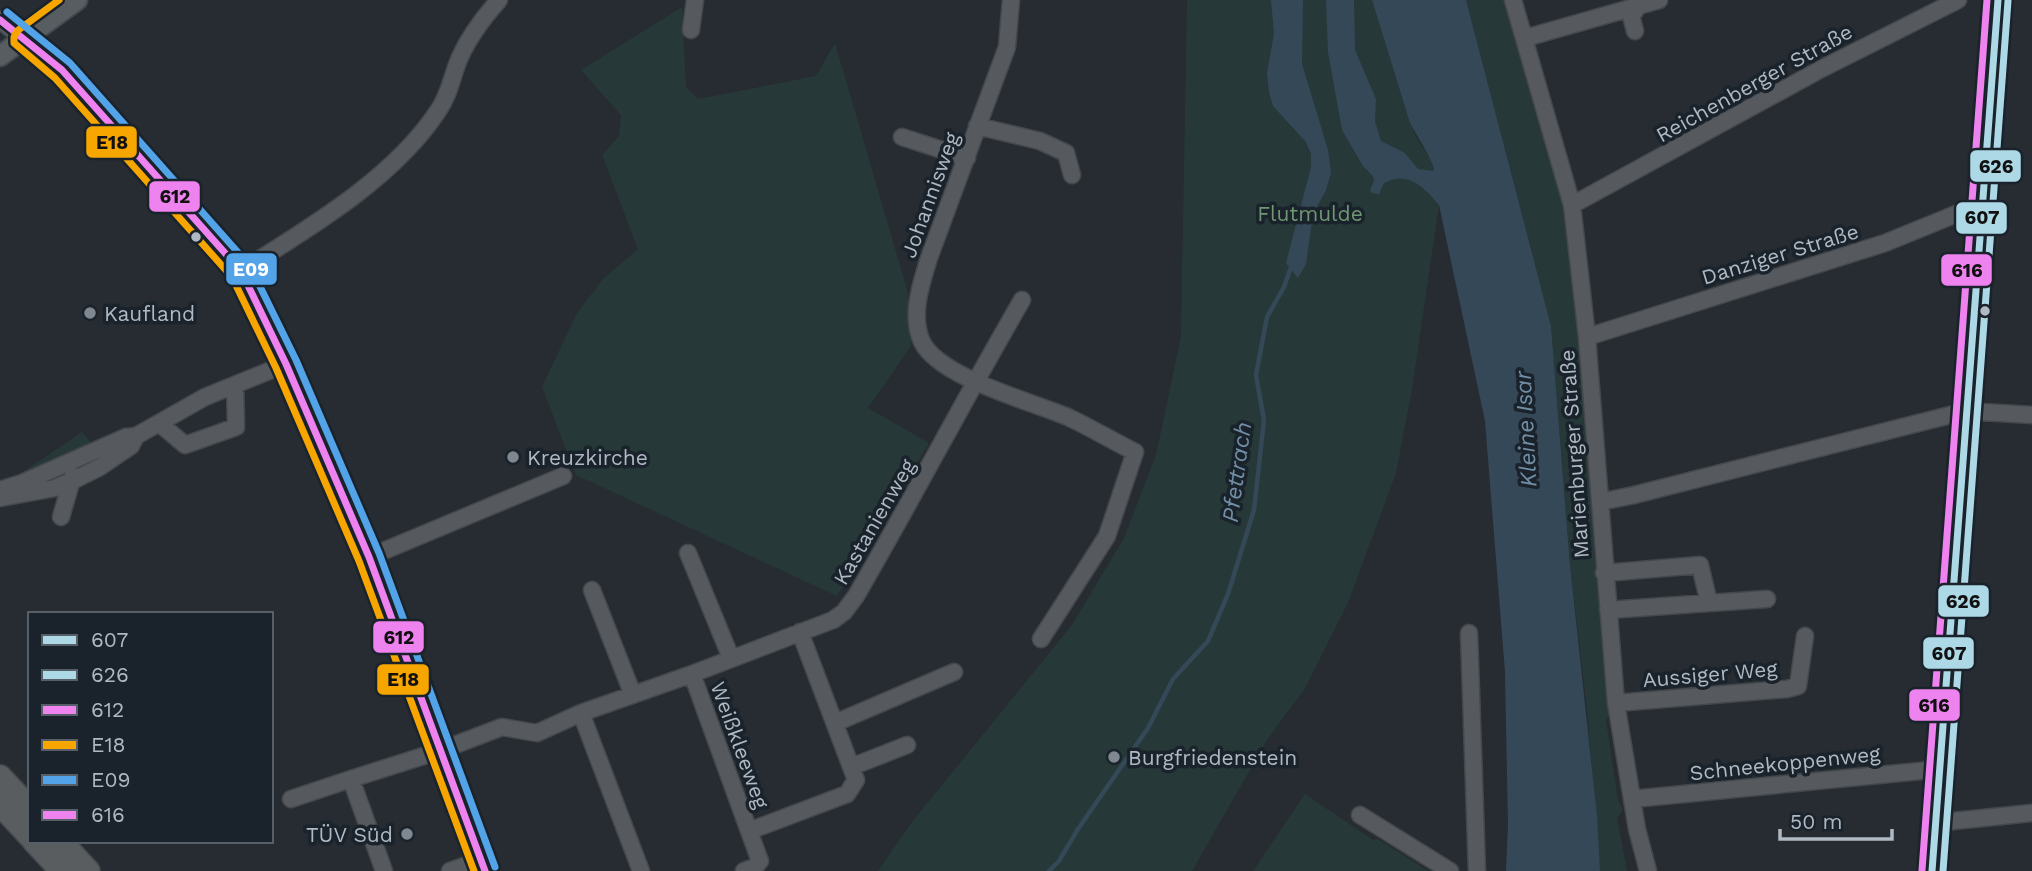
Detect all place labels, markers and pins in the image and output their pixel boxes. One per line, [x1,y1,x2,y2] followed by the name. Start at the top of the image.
[189,230,203,244] unlabelled marker
[104,301,195,326] place label: Kaufland
[1978,304,1992,318] unlabelled marker
[82,305,98,321] marker: Kaufland
[527,445,648,470] place label: Kreuzkirche
[505,449,521,465] marker: Kreuzkirche
[1128,745,1297,770] place label: Burgfriedenstein
[1106,749,1122,765] marker: Burgfriedenstein
[306,822,393,847] place label: TÜV Süd
[399,826,415,842] marker: TÜV Süd

